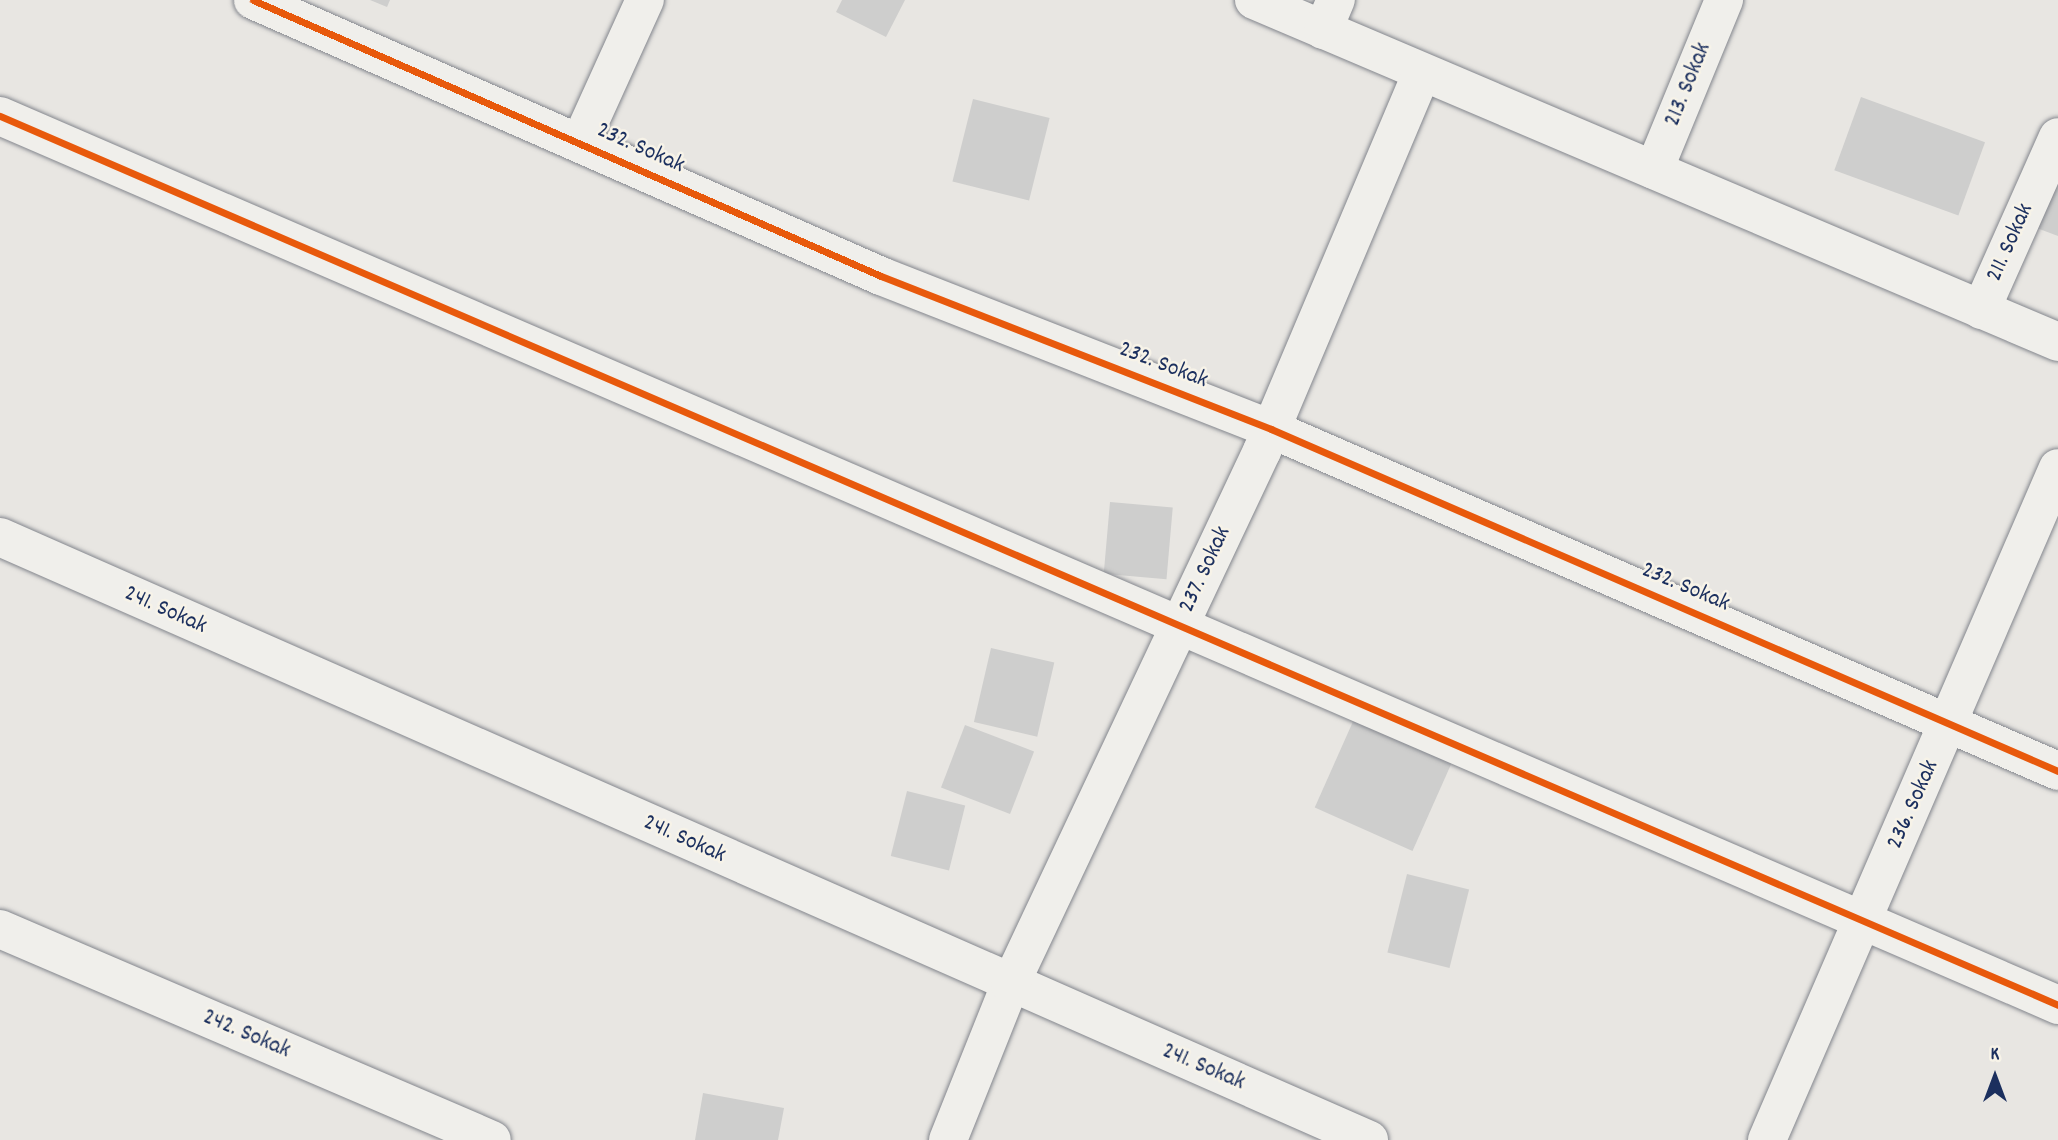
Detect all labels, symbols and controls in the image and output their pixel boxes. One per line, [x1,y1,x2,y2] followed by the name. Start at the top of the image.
[1659,39,1719,131] street label: 213. Sokak
[592,117,688,181] street label: 232. Sokak
[1981,199,2041,287] street label: 211. Sokak
[1114,336,1212,396] street label: 232. Sokak
[1174,522,1238,618] street label: 237. Sokak
[1636,557,1734,619] street label: 232. Sokak
[119,580,211,642] street label: 241. Sokak
[1882,756,1946,854] street label: 236. Sokak
[638,809,730,871] street label: 241. Sokak
[198,1004,294,1066] street label: 242. Sokak
[1157,1038,1249,1098] street label: 241. Sokak
[1960,1042,2030,1112] north arrow
[1991,1042,1999,1069] text: K

